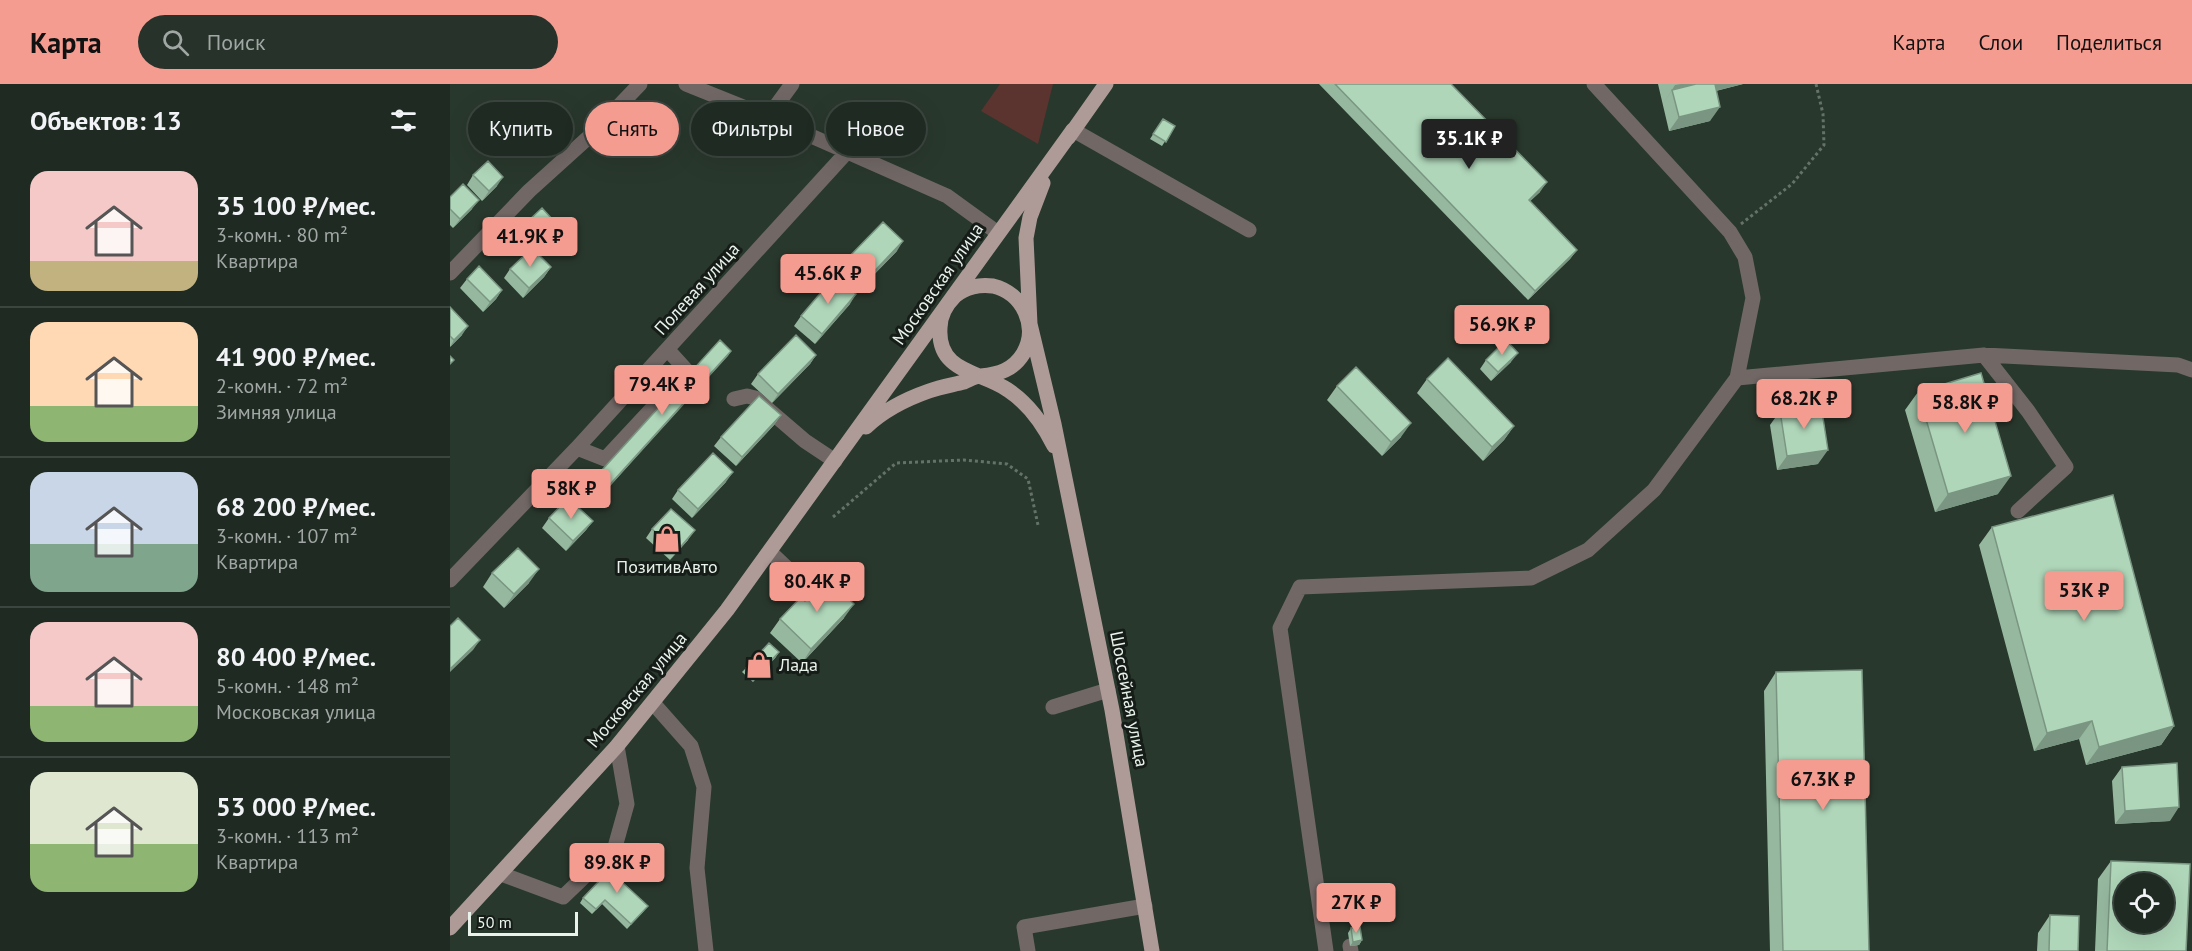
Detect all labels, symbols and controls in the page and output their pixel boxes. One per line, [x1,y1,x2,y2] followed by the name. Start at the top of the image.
[138,15,558,69] search box
[30,24,102,61] text: Карта
[159,26,192,59] icon: search
[207,28,266,56] text: Поиск
[1892,29,1945,56] text: Карта
[1978,29,2023,56] text: Слои
[2056,29,2162,56] text: Поделиться
[468,102,573,156] chip: Купить
[585,102,679,156] chip: Снять
[691,102,814,156] chip: Фильтры
[826,102,926,156] chip: Новое
[30,104,182,137] text: Объектов: 13
[387,104,420,137] icon: filters
[1414,119,1524,170] pin: 35.1K ₽
[1435,125,1503,151] text: 35.1K ₽
[216,189,376,222] text: 35 100 ₽/мес.
[78,195,150,267] icon: home
[475,217,585,268] pin: 41.9K ₽
[887,218,988,349] street label: Московская улица
[216,222,348,248] text: 3-комн. · 80 m²
[496,223,564,249] text: 41.9K ₽
[649,238,744,340] street label: Полевая улица
[216,248,298,274] text: Квартира
[773,254,883,305] pin: 45.6K ₽
[794,260,862,286] text: 45.6K ₽
[1447,305,1557,356] pin: 56.9K ₽
[1468,311,1536,337] text: 56.9K ₽
[216,340,376,373] text: 41 900 ₽/мес.
[78,346,150,418] icon: home
[607,365,717,416] pin: 79.4K ₽
[628,371,696,397] text: 79.4K ₽
[216,373,348,399] text: 2-комн. · 72 m²
[1749,379,1859,430] pin: 68.2K ₽
[1910,383,2020,434] pin: 58.8K ₽
[1770,385,1838,411] text: 68.2K ₽
[1931,389,1999,415] text: 58.8K ₽
[216,399,337,425] text: Зимняя улица
[529,469,613,520] pin: 58K ₽
[546,475,596,501] text: 58K ₽
[216,490,376,523] text: 68 200 ₽/мес.
[78,496,150,568] icon: home
[216,523,358,549] text: 3-комн. · 107 m²
[652,524,682,554] shop icon: ПозитивАвто
[216,549,298,575] text: Квартира
[616,555,718,578] place label: ПозитивАвто
[762,562,872,613] pin: 80.4K ₽
[783,568,851,594] text: 80.4K ₽
[2042,571,2126,622] pin: 53K ₽
[2059,577,2109,603] text: 53K ₽
[582,627,692,752] street label: Московская улица
[1105,629,1154,769] street label: Шоссейная улица
[216,640,376,673] text: 80 400 ₽/мес.
[78,646,150,718] icon: home
[744,650,774,680] shop icon: Лада
[778,653,818,676] place label: Лада
[216,673,359,699] text: 5-комн. · 148 m²
[216,699,376,725] text: Московская улица
[1768,760,1878,811] pin: 67.3K ₽
[1791,766,1855,792] text: 67.3K ₽
[216,790,376,823] text: 53 000 ₽/мес.
[78,796,150,868] icon: home
[216,823,359,849] text: 3-комн. · 113 m²
[562,843,672,894] pin: 89.8K ₽
[216,849,298,875] text: Квартира
[583,849,651,875] text: 89.8K ₽
[2114,873,2174,933] map controls
[2114,873,2174,933] button: locate
[1314,883,1398,934] pin: 27K ₽
[1331,889,1381,915] text: 27K ₽
[468,909,578,936] scale bar
[477,912,512,932] text: 50 m

